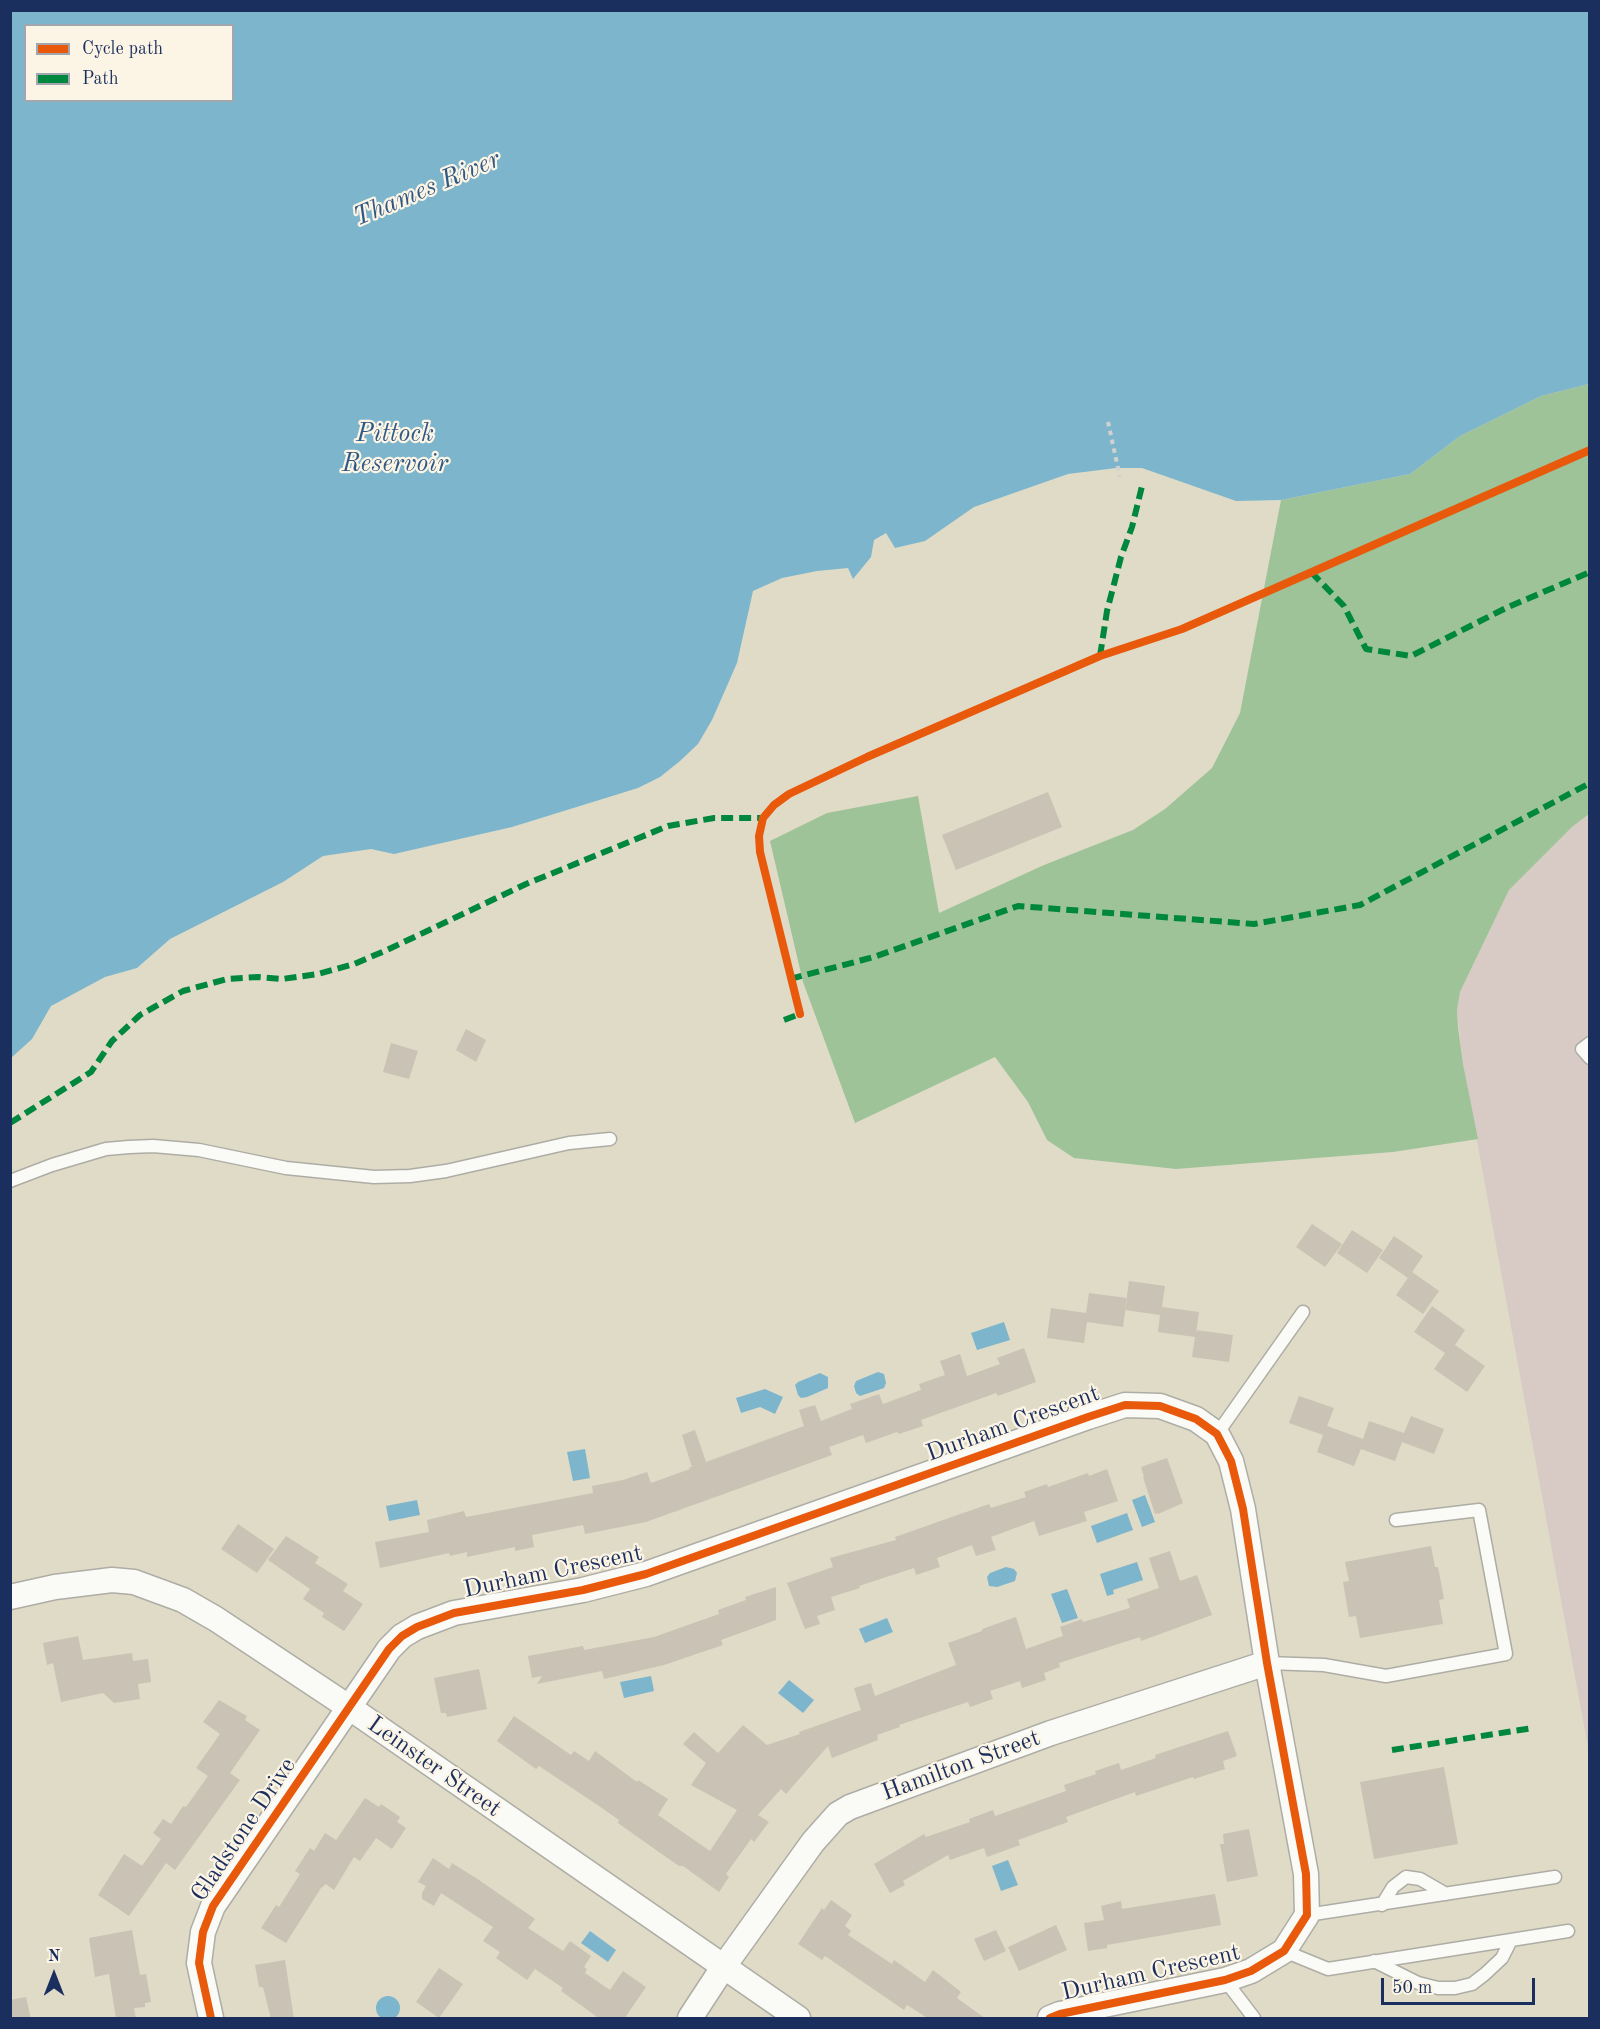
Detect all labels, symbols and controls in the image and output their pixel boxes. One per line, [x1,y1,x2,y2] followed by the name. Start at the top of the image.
[24,24,234,102] legend
[82,40,163,58] text: Cycle path
[82,70,118,88] text: Path
[349,144,505,234] water label: Thames River
[342,418,448,479] water label: Pittock Reservoir
[922,1379,1104,1469] street label: Durham Crescent
[461,1539,645,1605] street label: Durham Crescent
[362,1710,506,1824] street label: Leinster Street
[878,1724,1044,1808] street label: Hamilton Street
[185,1753,303,1907] street label: Gladstone Drive
[1059,1938,1243,2008] street label: Durham Crescent
[24,1945,84,2005] north arrow
[48,1949,60,1965] text: N
[1384,1966,1538,2004] scale bar
[1392,1979,1432,1997] text: 50 m

